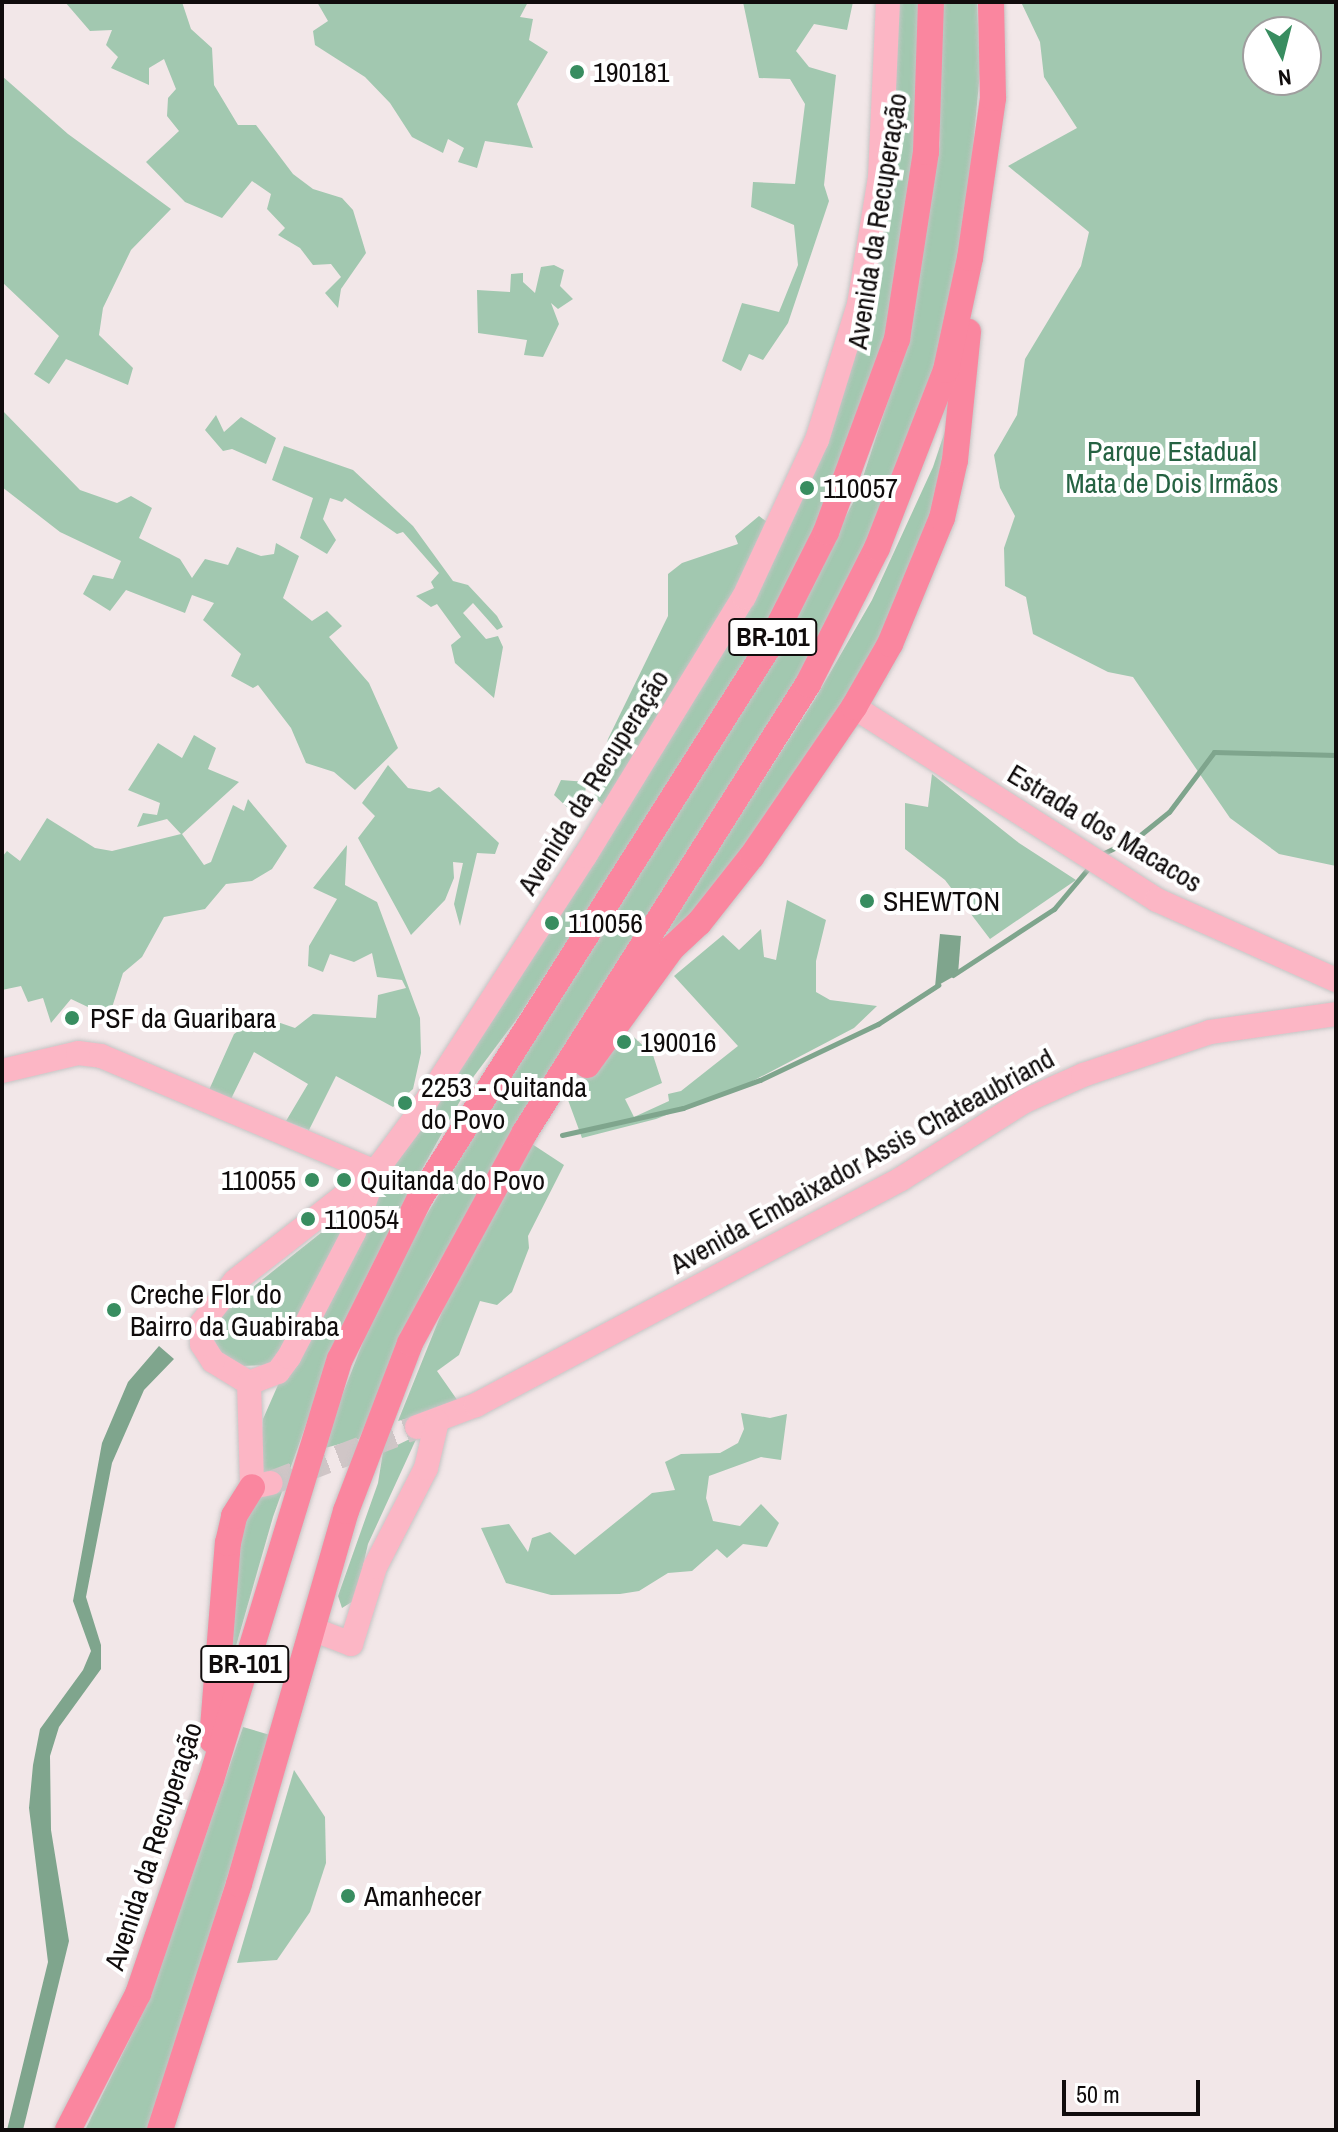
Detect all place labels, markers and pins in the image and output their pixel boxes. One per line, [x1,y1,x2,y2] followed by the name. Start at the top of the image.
[593,55,670,89] place label: 190181
[568,63,586,81] marker: 190181
[823,471,898,505] place label: 110057
[798,479,816,497] marker: 110057
[883,884,1000,918] place label: SHEWTON
[858,892,876,910] marker: SHEWTON
[568,906,643,940] place label: 110056
[543,914,561,932] marker: 110056
[90,1001,276,1035] place label: PSF da Guaribara
[61,1007,83,1029] marker: PSF da Guaribara
[640,1025,717,1059] place label: 190016
[615,1033,633,1051] marker: 190016
[421,1070,587,1136] place label: 2253 - Quitanda do Povo
[396,1094,414,1112] marker: 2253 - Quitanda do Povo
[221,1163,296,1197] place label: 110055
[360,1163,545,1197] place label: Quitanda do Povo
[303,1171,321,1189] marker: 110055
[335,1171,353,1189] marker: Quitanda do Povo
[324,1202,399,1236] place label: 110054
[299,1210,317,1228] marker: 110054
[130,1277,339,1343] place label: Creche Flor do Bairro da Guabiraba
[105,1301,123,1319] marker: Creche Flor do Bairro da Guabiraba
[364,1879,481,1913] place label: Amanhecer
[339,1887,357,1905] marker: Amanhecer

